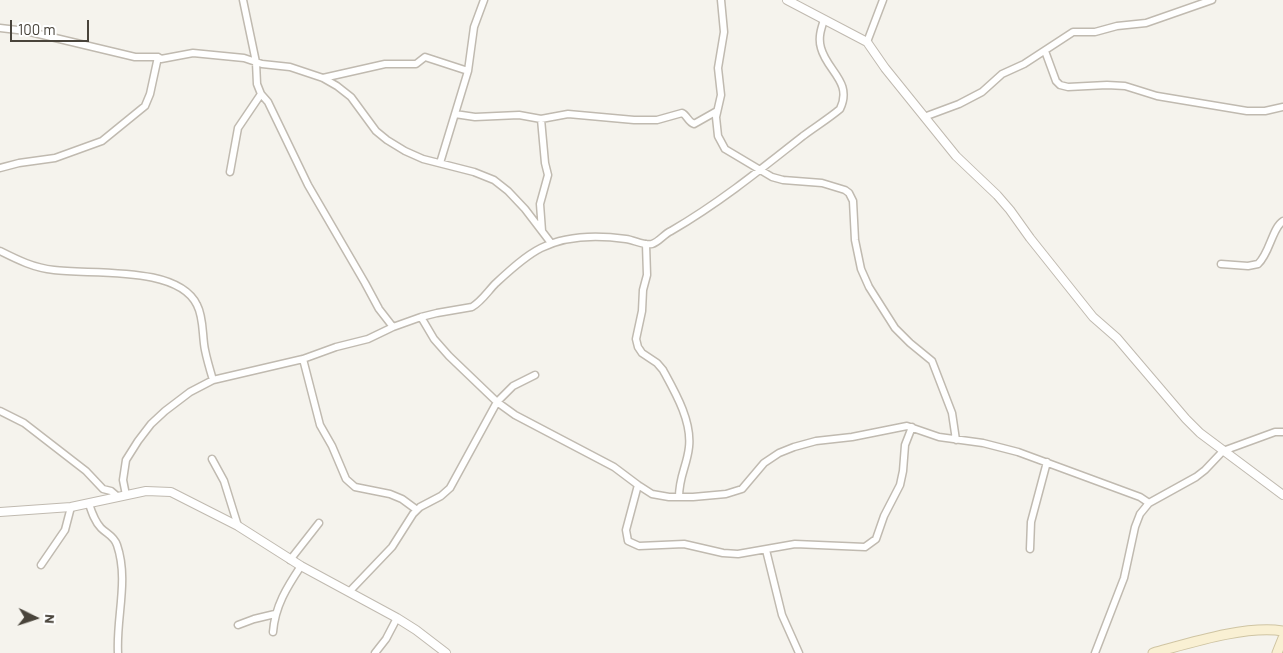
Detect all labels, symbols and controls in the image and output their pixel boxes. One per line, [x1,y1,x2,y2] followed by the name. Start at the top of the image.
[12,10,91,42] scale bar
[18,20,56,38] text: 100 m
[10,593,60,643] north arrow
[42,614,59,624] text: N

